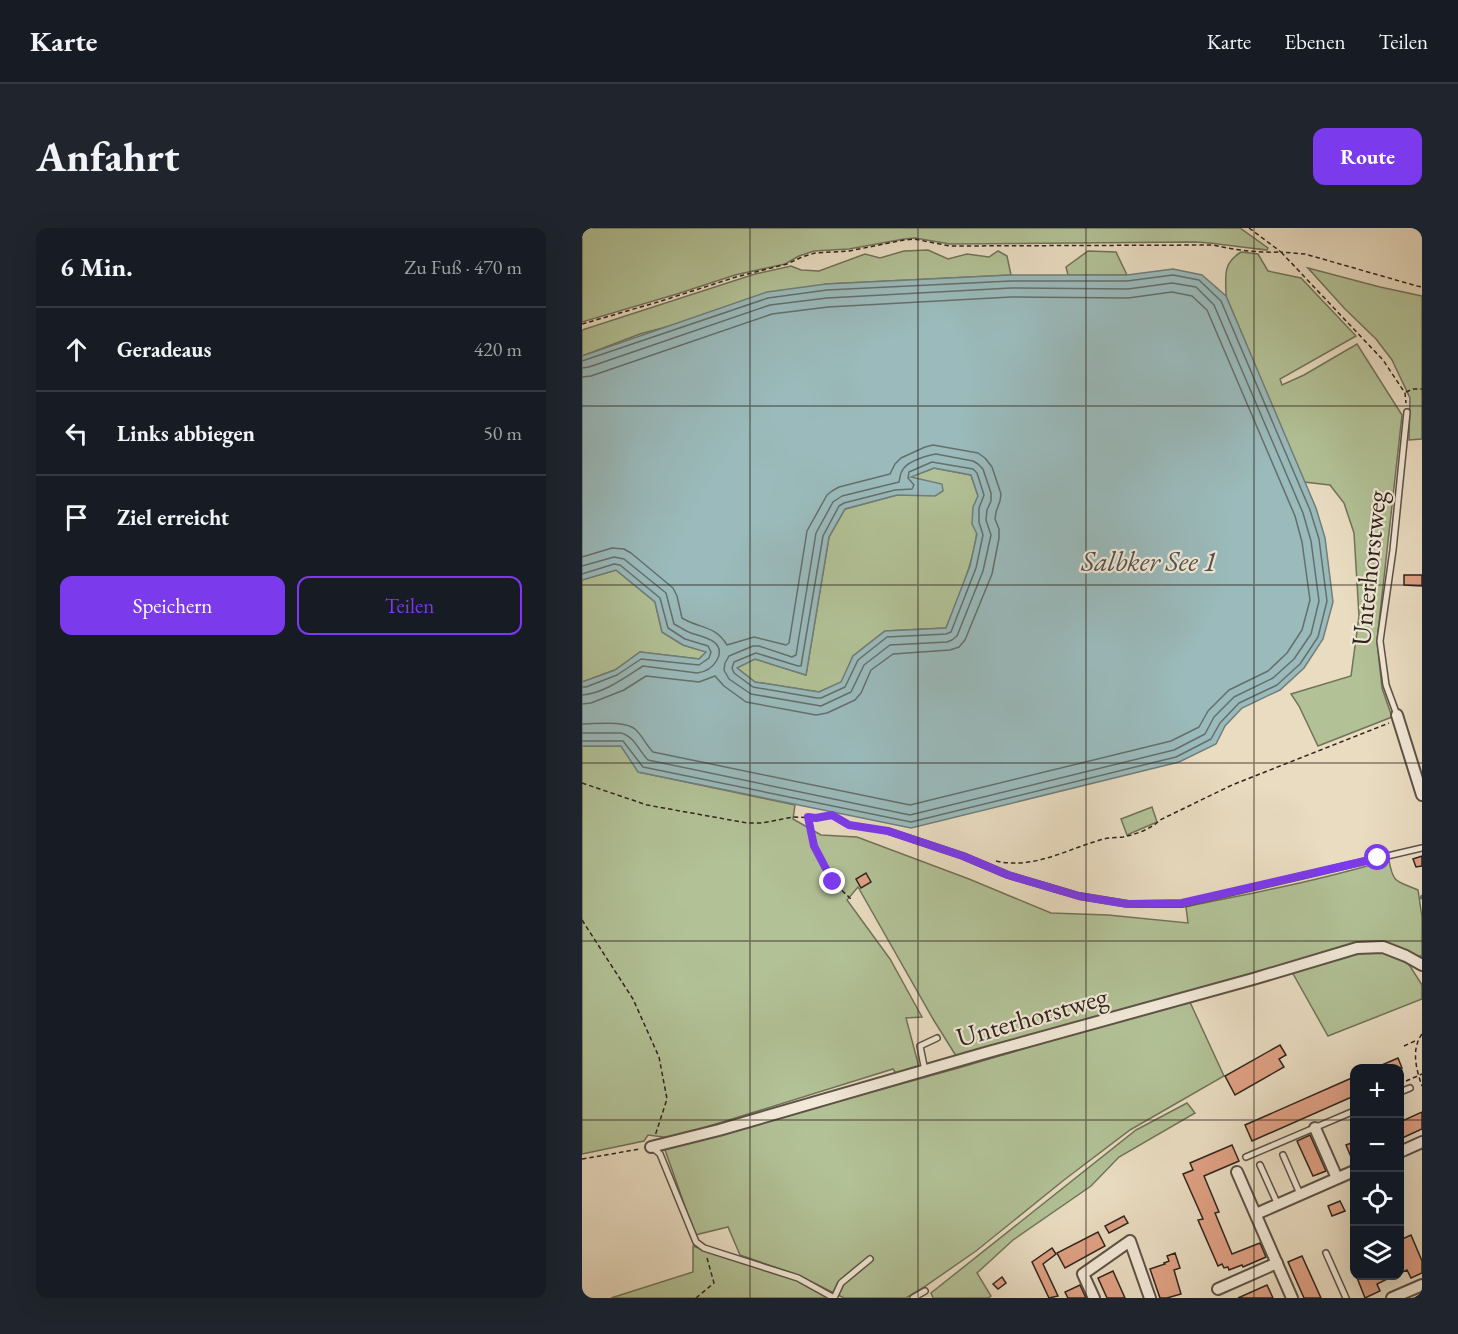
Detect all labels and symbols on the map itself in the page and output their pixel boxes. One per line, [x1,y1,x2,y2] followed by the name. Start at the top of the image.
[1343,488,1394,647] street label: Unterhorstweg
[1080,543,1217,579] water label: Salbker See 1
[1364,844,1390,870] route start
[819,868,845,894] route end
[952,978,1112,1055] street label: Unterhorstweg

